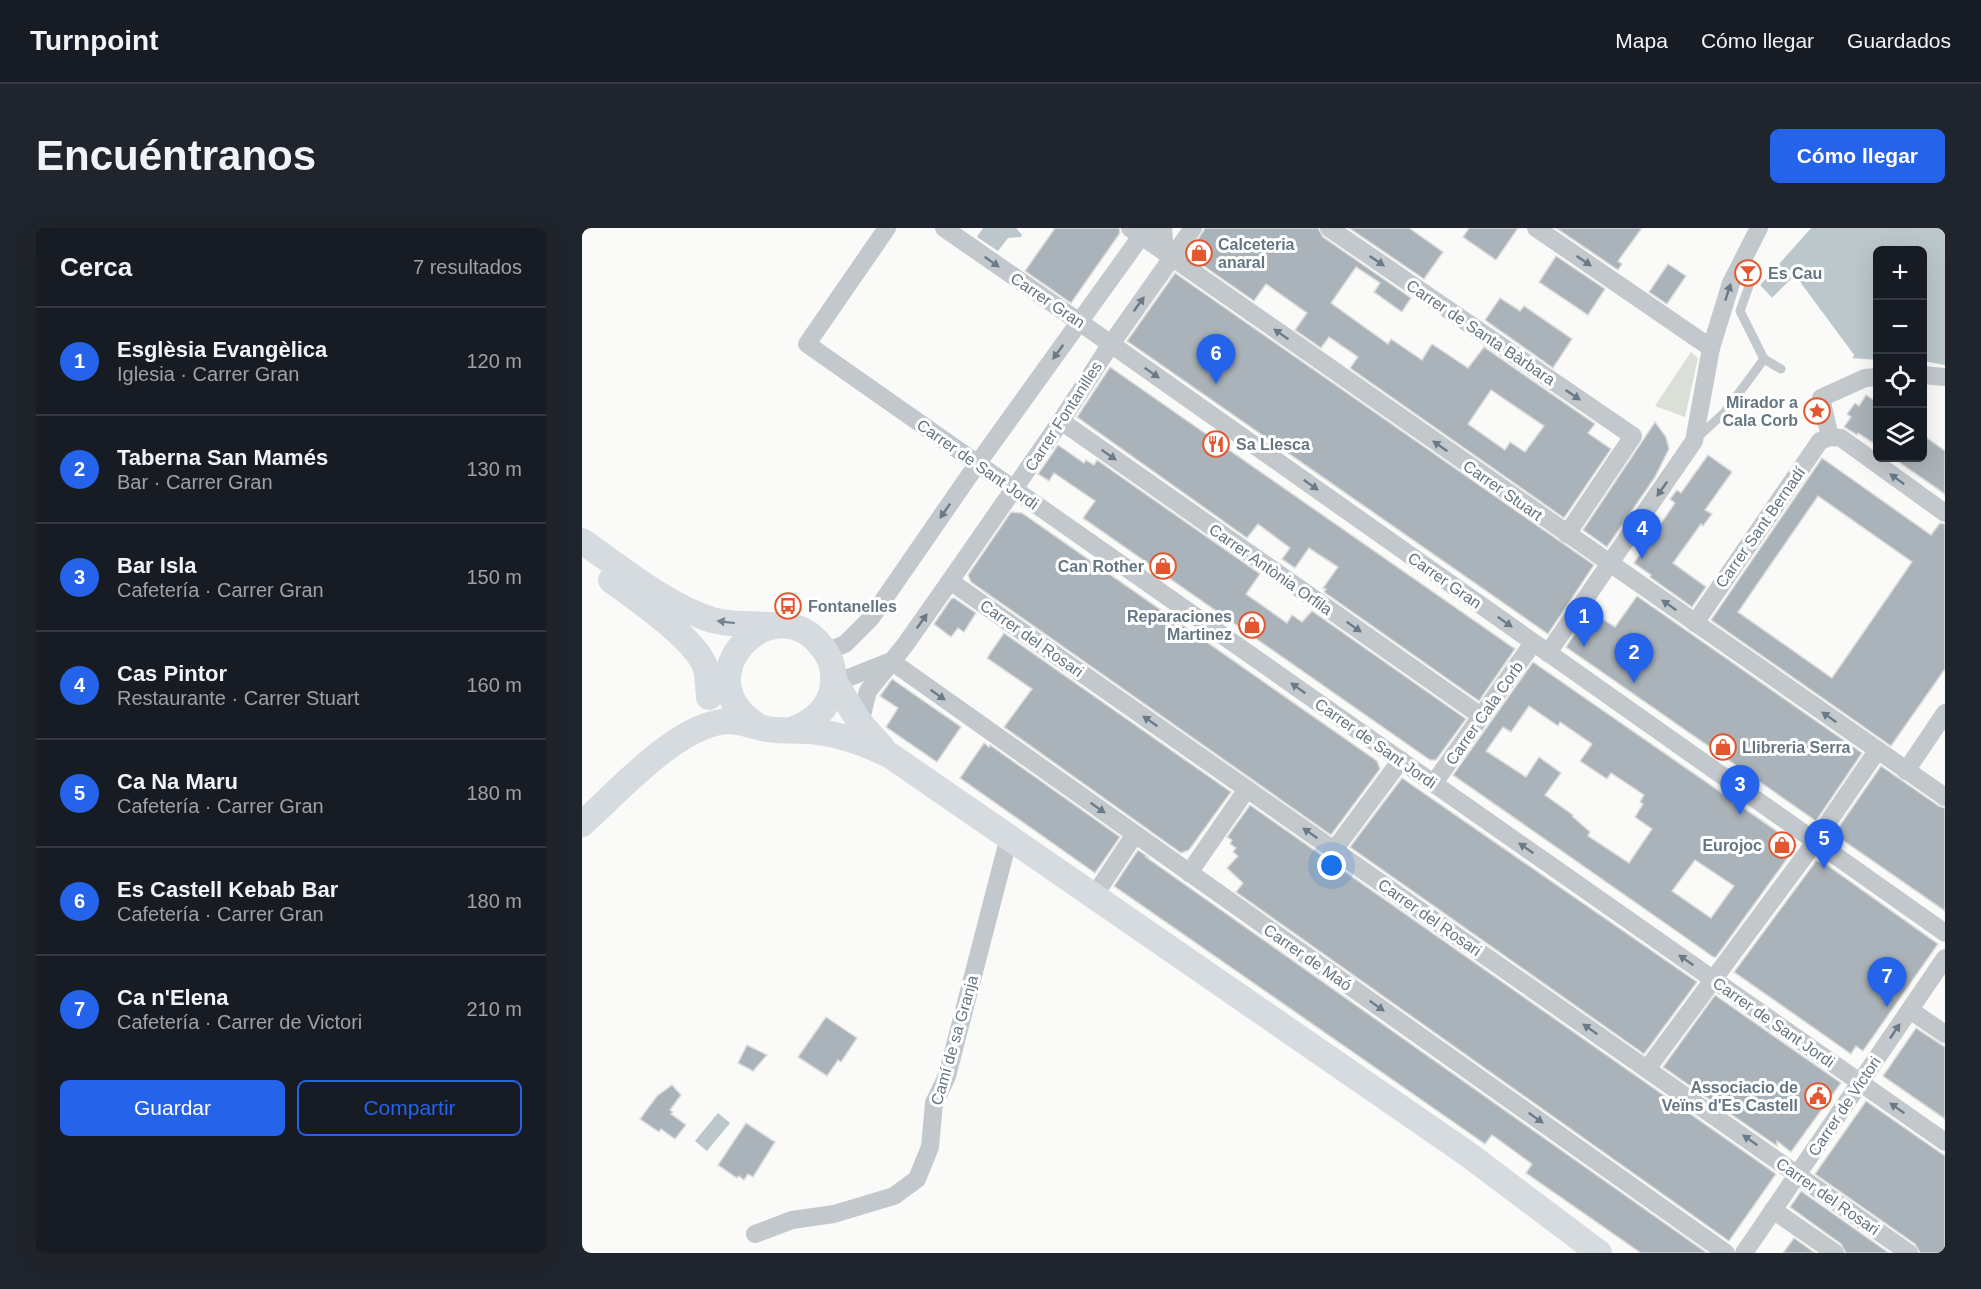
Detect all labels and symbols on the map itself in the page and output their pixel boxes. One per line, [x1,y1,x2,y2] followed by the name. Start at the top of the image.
[1218,236,1295,271] place label: Calceteria anaral
[1184,238,1214,268] shop icon: Calceteria anaral
[1369,255,1385,266] one-way arrow
[1576,255,1592,266] one-way arrow
[983,256,999,268] one-way arrow
[1733,258,1763,288] bar icon: Es Cau
[1768,265,1822,282] place label: Es Cau
[1008,270,1088,331] street label: Carrer Gran
[1403,276,1558,389] street label: Carrer de Santa Bàrbara
[1724,283,1734,301] one-way arrow
[1133,297,1145,313] one-way arrow
[1273,328,1289,340] one-way arrow
[1196,334,1236,384] pin: 6
[1052,343,1064,359] one-way arrow
[1022,358,1105,474] street label: Carrer Fontanilles
[1143,367,1159,379] one-way arrow
[1564,389,1580,401] one-way arrow
[1722,394,1798,429] place label: Mirador a Cala Corb
[1802,396,1832,426] place icon: Mirador a Cala Corb
[914,416,1042,513] street label: Carrer de Sant Jordi
[1201,429,1231,459] restaurant icon: Sa Llesca
[1236,436,1310,453] place label: Sa Llesca
[1433,440,1448,452] one-way arrow
[1100,449,1116,461] one-way arrow
[1460,457,1546,524] street label: Carrer Stuart
[1712,463,1809,591] street label: Carrer Sant Bernadí
[1890,473,1906,485] one-way arrow
[1303,479,1319,491] one-way arrow
[1656,481,1668,497] one-way arrow
[939,502,951,518] one-way arrow
[1622,510,1662,559] pin: 4
[1206,521,1335,618] street label: Carrer Antònia Orfila
[1405,549,1485,612] street label: Carrer Gran
[1148,551,1178,581] shop icon: Can Rother
[1058,558,1144,575] place label: Can Rother
[773,591,803,621] bus stop icon: Fontanelles
[977,597,1086,680] street label: Carrer del Rosari
[808,598,897,615] place label: Fontanelles
[1564,598,1604,647] pin: 1
[1662,599,1678,611] one-way arrow
[1127,608,1232,643] place label: Reparaciones Martinez
[1237,610,1267,640] shop icon: Reparaciones Martinez
[916,613,928,629] one-way arrow
[1496,616,1512,628] one-way arrow
[716,617,735,627] one-way arrow
[1346,621,1362,633] one-way arrow
[1614,634,1654,683] pin: 2
[1443,658,1526,768] street label: Carrer Cala Corb
[1290,682,1306,694] one-way arrow
[930,689,946,701] one-way arrow
[1312,695,1440,792] street label: Carrer de Sant Jordi
[1821,711,1837,723] one-way arrow
[1142,715,1158,727] one-way arrow
[1708,732,1738,762] shop icon: Llibreria Serra
[1742,739,1851,756] place label: Llibreria Serra
[1720,766,1760,815] pin: 3
[1089,802,1105,814] one-way arrow
[1804,820,1844,869] pin: 5
[1302,827,1318,839] one-way arrow
[1767,830,1797,860] shop icon: Eurojoc
[1702,837,1762,854] place label: Eurojoc
[1519,842,1535,854] one-way arrow
[1317,851,1346,880] your location
[1375,876,1484,959] street label: Carrer del Rosari
[1261,921,1355,994] street label: Carrer de Maó
[1678,955,1694,966] one-way arrow
[1868,958,1906,1007] pin: 7
[928,973,981,1107] street label: Camí de sa Granja
[1710,974,1838,1071] street label: Carrer de Sant Jordi
[1369,999,1384,1011] one-way arrow
[1889,1023,1900,1039] one-way arrow
[1582,1024,1598,1035] one-way arrow
[1805,1053,1884,1159] street label: Carrer de Victori
[1662,1079,1798,1114] place label: Associacio de Veïns d'Es Castell
[1803,1081,1833,1111] public building icon: Associacio de Veïns d'Es Castell
[1890,1102,1906,1114] one-way arrow
[1527,1112,1543,1124] one-way arrow
[1742,1134,1758,1146] one-way arrow
[1773,1155,1882,1238] street label: Carrer del Rosari

